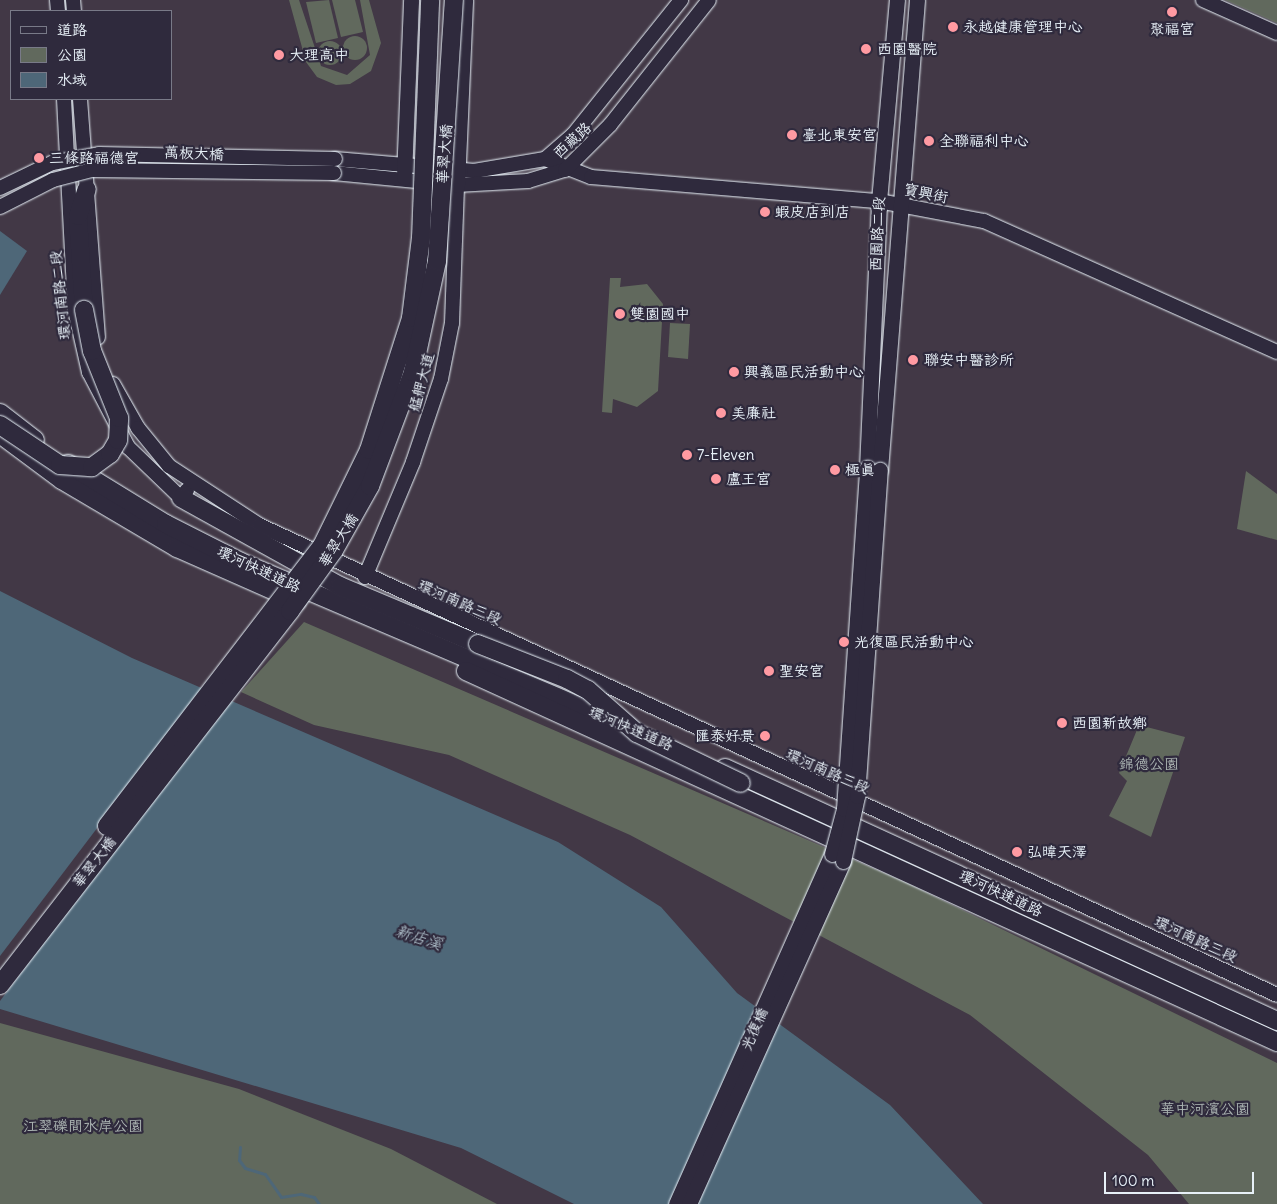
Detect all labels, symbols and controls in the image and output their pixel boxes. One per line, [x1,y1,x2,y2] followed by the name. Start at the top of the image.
[1166,6,1178,18] marker: 聚福宮
[10,10,172,100] legend
[963,18,1083,36] place label: 永越健康管理中心
[57,20,87,39] text: 道路
[1150,20,1194,38] place label: 聚福宮
[947,21,959,33] marker: 永越健康管理中心
[877,40,937,58] place label: 西園醫院
[859,42,873,56] marker: 西園醫院
[57,45,87,64] text: 公園
[289,46,349,64] place label: 大理高中
[273,49,285,61] marker: 大理高中
[57,70,87,89] text: 水域
[549,118,595,162] street label: 西藏路
[433,123,455,185] street label: 華翠大橋
[802,126,877,144] place label: 臺北東安宮
[786,129,798,141] marker: 臺北東安宮
[939,132,1029,150] place label: 全聯福利中心
[923,135,935,147] marker: 全聯福利中心
[164,143,224,163] street label: 萬板大橋
[49,149,139,167] place label: 三條路福德宮
[33,152,45,164] marker: 三條路福德宮
[902,180,950,206] street label: 寶興街
[866,196,888,272] street label: 西園路二段
[775,203,850,221] place label: 蝦皮店到店
[759,206,771,218] marker: 蝦皮店到店
[46,249,74,341] street label: 環河南路二段
[630,305,690,323] place label: 雙園國中
[614,308,626,320] marker: 雙園國中
[405,351,437,413] street label: 艋舺大道
[924,351,1014,369] place label: 聯安中醫診所
[906,353,920,367] marker: 聯安中醫診所
[744,363,864,381] place label: 興義區民活動中心
[728,366,740,378] marker: 興義區民活動中心
[731,404,776,422] place label: 美廉社
[715,407,727,419] marker: 美廉社
[697,446,755,464] place label: 7-Eleven
[681,449,693,461] marker: 7-Eleven
[845,461,875,479] place label: 極真
[829,464,841,476] marker: 極真
[726,470,771,488] place label: 盧王宮
[710,473,722,485] marker: 盧王宮
[314,510,362,570] street label: 華翠大橋
[214,542,304,596] street label: 環河快速道路
[415,575,505,629] street label: 環河南路三段
[854,633,974,651] place label: 光復區民活動中心
[838,636,850,648] marker: 光復區民活動中心
[779,662,824,680] place label: 聖安宮
[763,665,775,677] marker: 聖安宮
[586,702,676,754] street label: 環河快速道路
[1072,714,1147,732] place label: 西園新故鄉
[1056,717,1068,729] marker: 西園新故鄉
[695,727,755,745] place label: 匯泰好景
[759,730,771,742] marker: 匯泰好景
[783,744,873,798] street label: 環河南路三段
[1119,755,1179,773] park label: 錦德公園
[68,833,120,891] street label: 華翠大橋
[1027,843,1087,861] place label: 弘暐天澤
[1011,846,1023,858] marker: 弘暐天澤
[956,866,1046,920] street label: 環河快速道路
[1151,912,1241,966] street label: 環河南路三段
[393,920,445,954] water label: 新店溪
[737,1005,771,1053] street label: 光復橋
[1160,1100,1250,1118] park label: 華中河濱公園
[23,1117,143,1135] park label: 江翠礫間水岸公園
[1107,1162,1257,1194] scale bar
[1112,1171,1154,1190] text: 100 m

